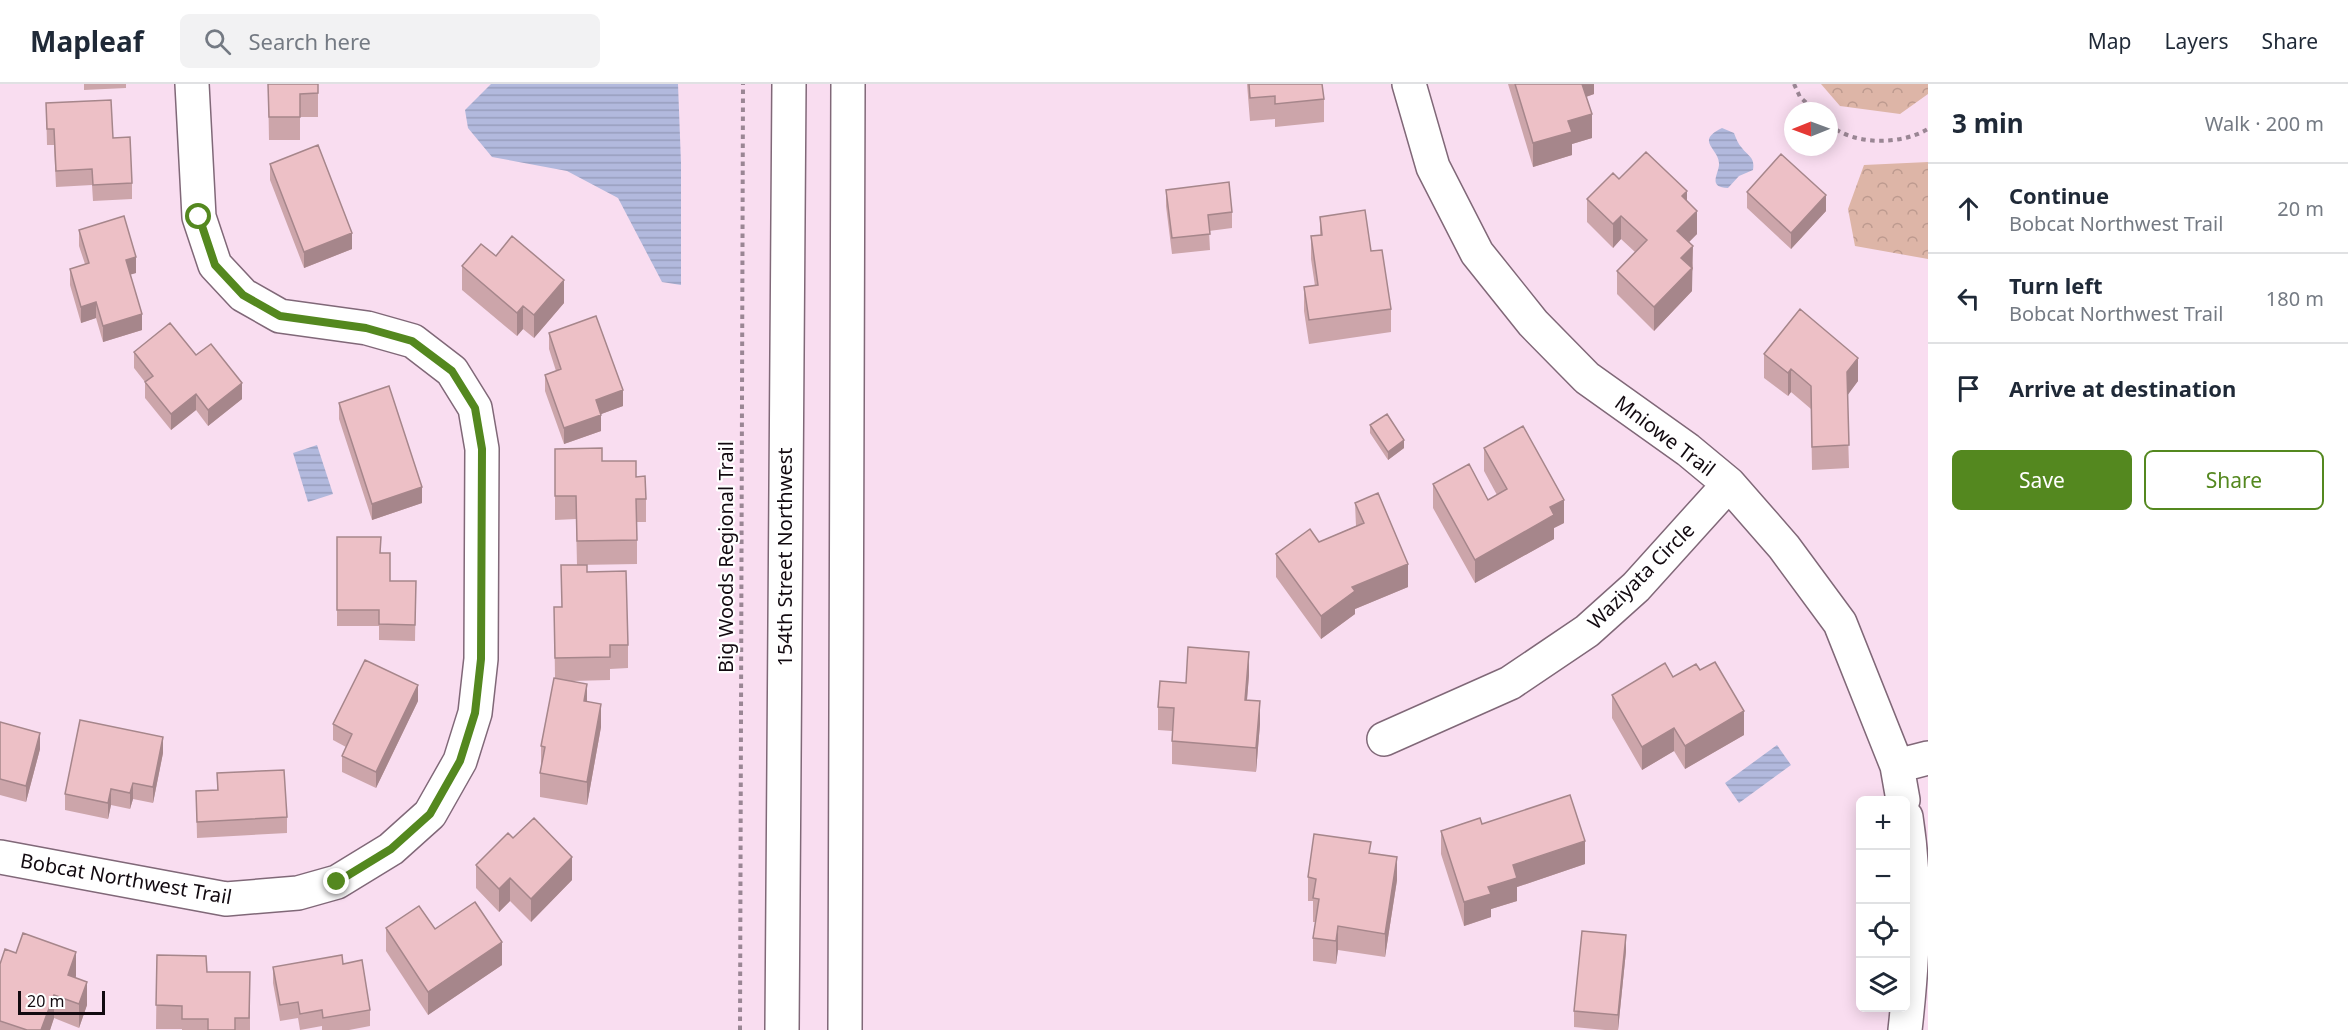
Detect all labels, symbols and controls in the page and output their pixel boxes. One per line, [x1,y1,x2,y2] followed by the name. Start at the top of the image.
[180,14,600,68] search box
[30,22,144,60] text: Mapleaf
[201,25,234,58] icon: search
[249,26,371,56] text: Search here
[2088,27,2132,55] text: Map
[2165,27,2229,55] text: Layers
[2262,27,2318,55] text: Share
[1784,102,1838,156] north arrow
[1952,105,2024,141] text: 3 min
[2205,110,2324,137] text: Walk · 200 m
[2009,180,2109,210] text: Continue
[1952,192,1985,225] icon: ahead
[2277,195,2324,222] text: 20 m
[185,203,211,229] route start
[2009,210,2223,237] text: Bobcat Northwest Trail
[2009,270,2103,300] text: Turn left
[1952,282,1985,315] icon: left
[2266,285,2324,312] text: 180 m
[2009,300,2223,327] text: Bobcat Northwest Trail
[1952,372,1985,405] icon: arrive
[2009,373,2236,403] text: Arrive at destination
[1610,389,1721,482] street label: Mniowe Trail
[712,441,739,673] street label: Big Woods Regional Trail
[771,447,798,667] street label: 154th Street Northwest
[1952,450,2132,510] button: Save
[2144,450,2324,510] button: Share
[1581,516,1700,635] street label: Waziyata Circle
[1856,796,1910,1012] map controls
[1856,796,1910,850] button: +
[18,847,234,910] street label: Bobcat Northwest Trail
[1856,850,1910,904] button: −
[323,868,349,894] route end
[1856,904,1910,958] button: locate
[1856,958,1910,1012] button: layers
[18,988,105,1016] scale bar
[27,990,64,1012] text: 20 m

